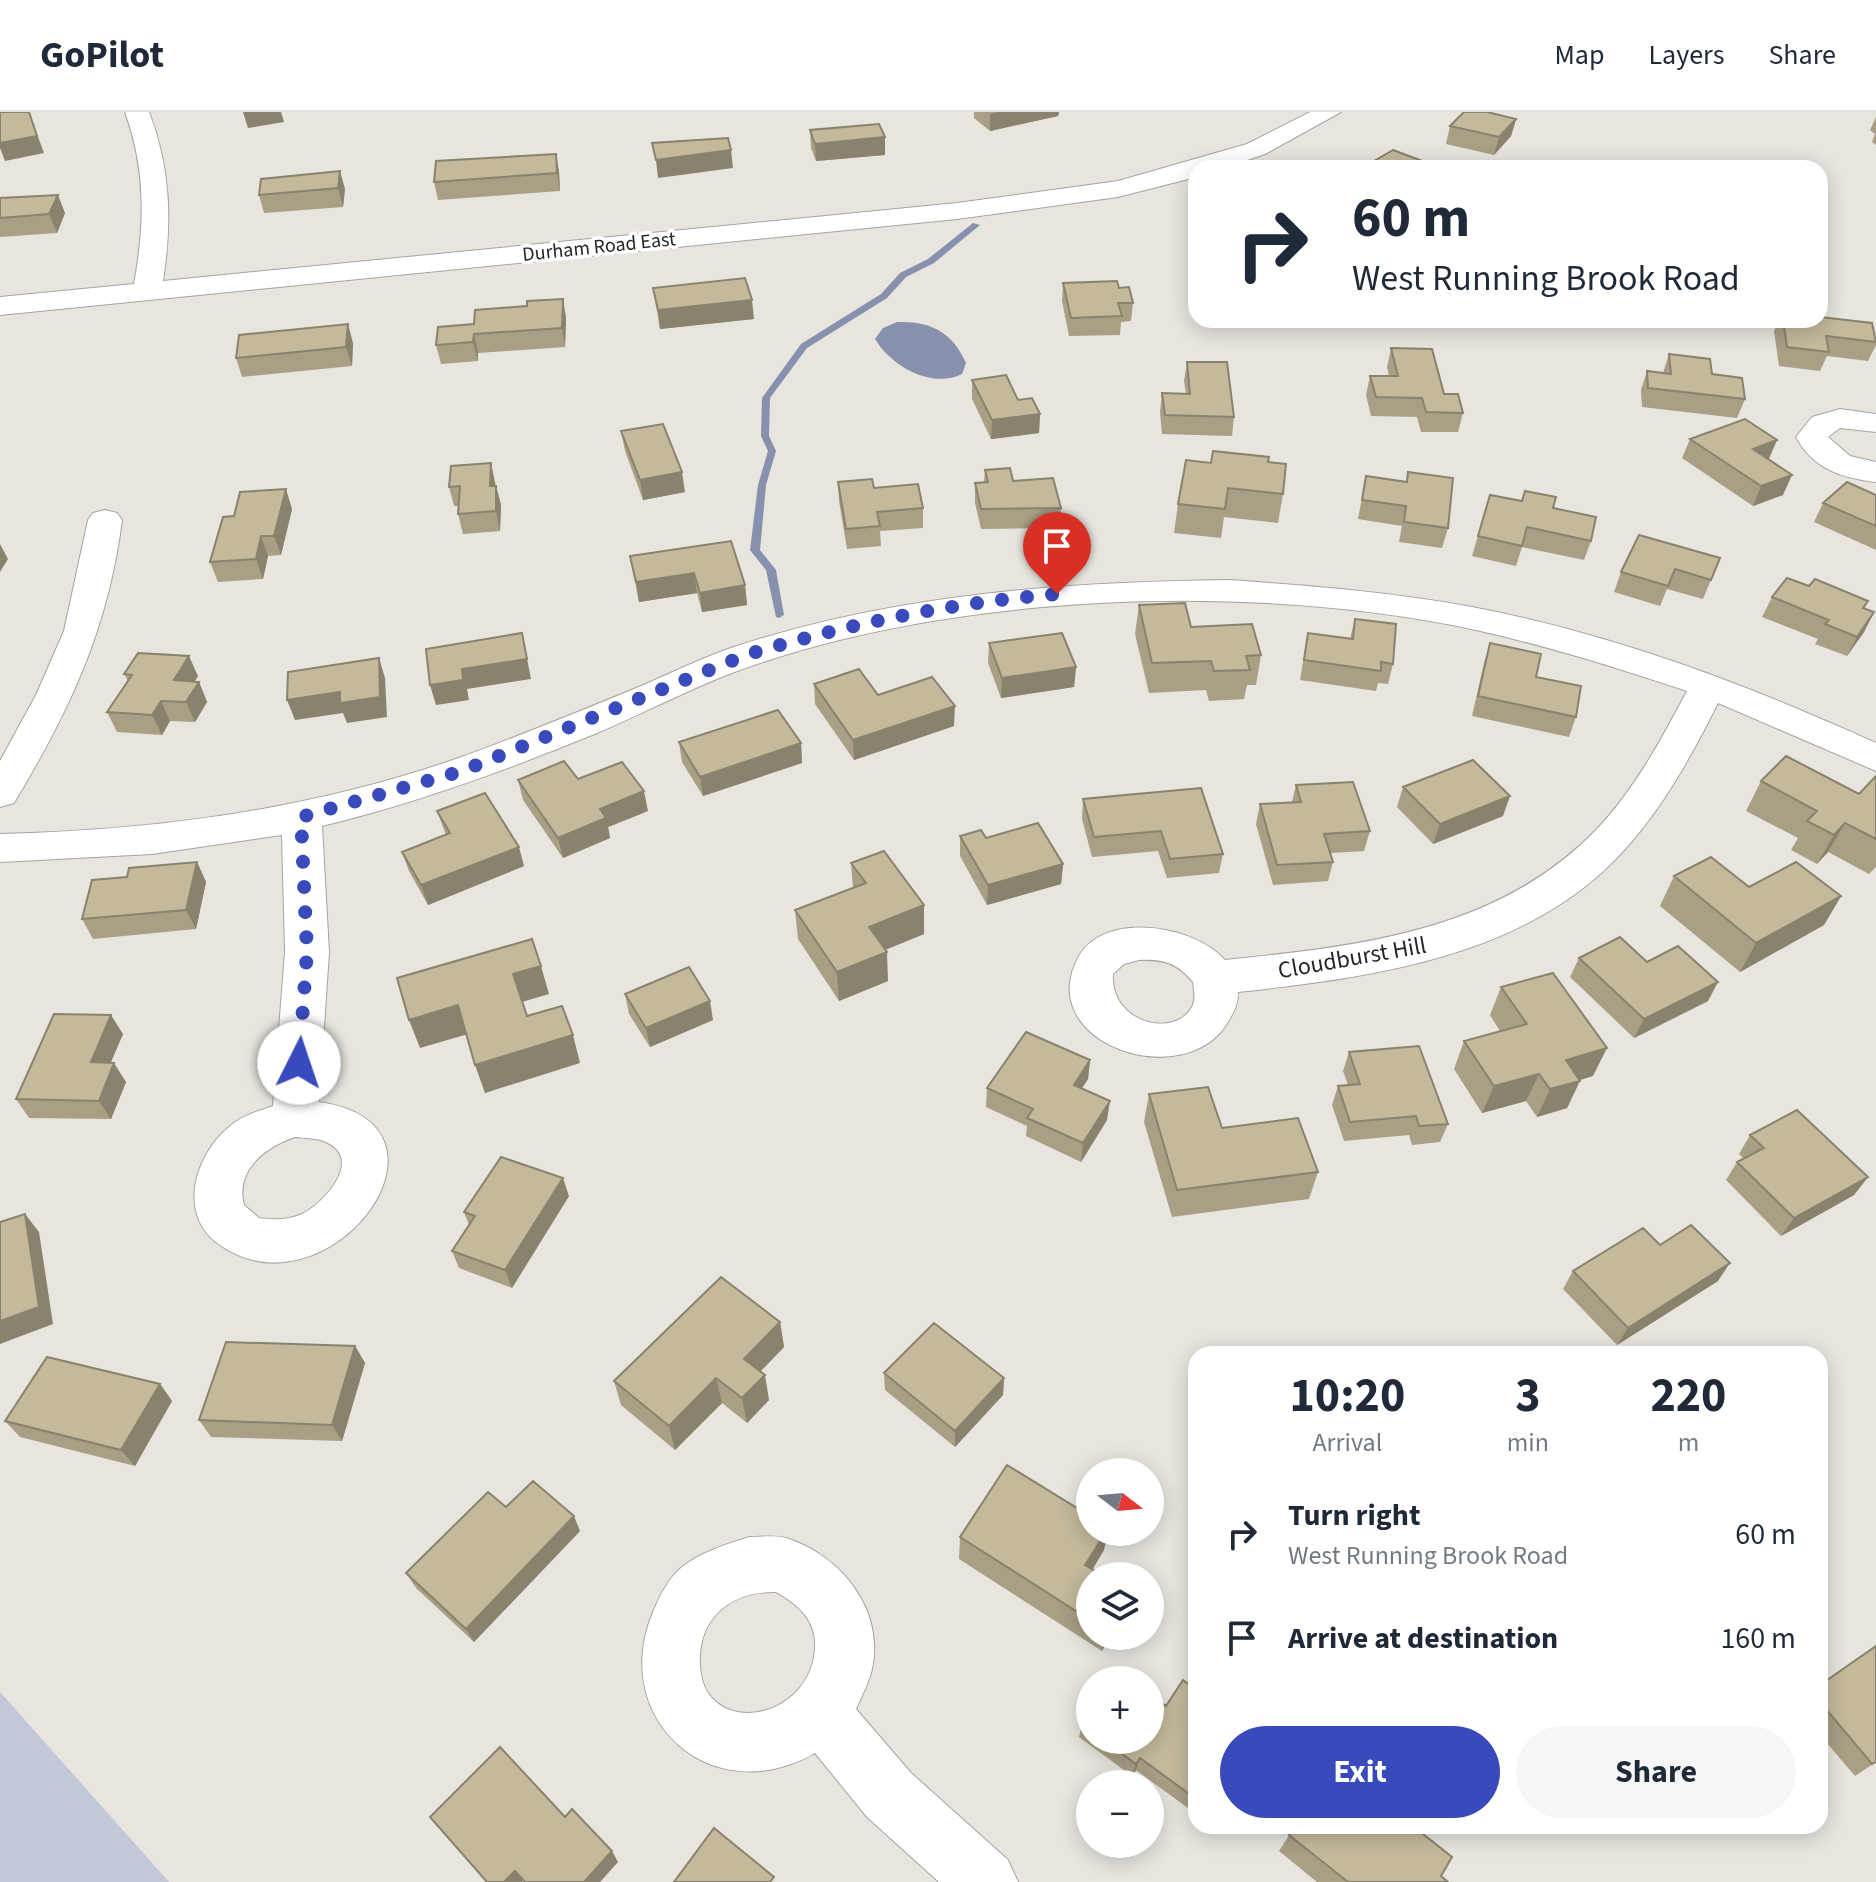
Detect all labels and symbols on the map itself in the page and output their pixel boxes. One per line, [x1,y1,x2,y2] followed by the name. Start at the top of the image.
[521,225,677,269] street label: Durham Road East
[1023,512,1091,594] pin
[1275,928,1429,988] street label: Cloudburst Hill
[257,1021,341,1105] position arrow
[1076,1458,1164,1546] north arrow

